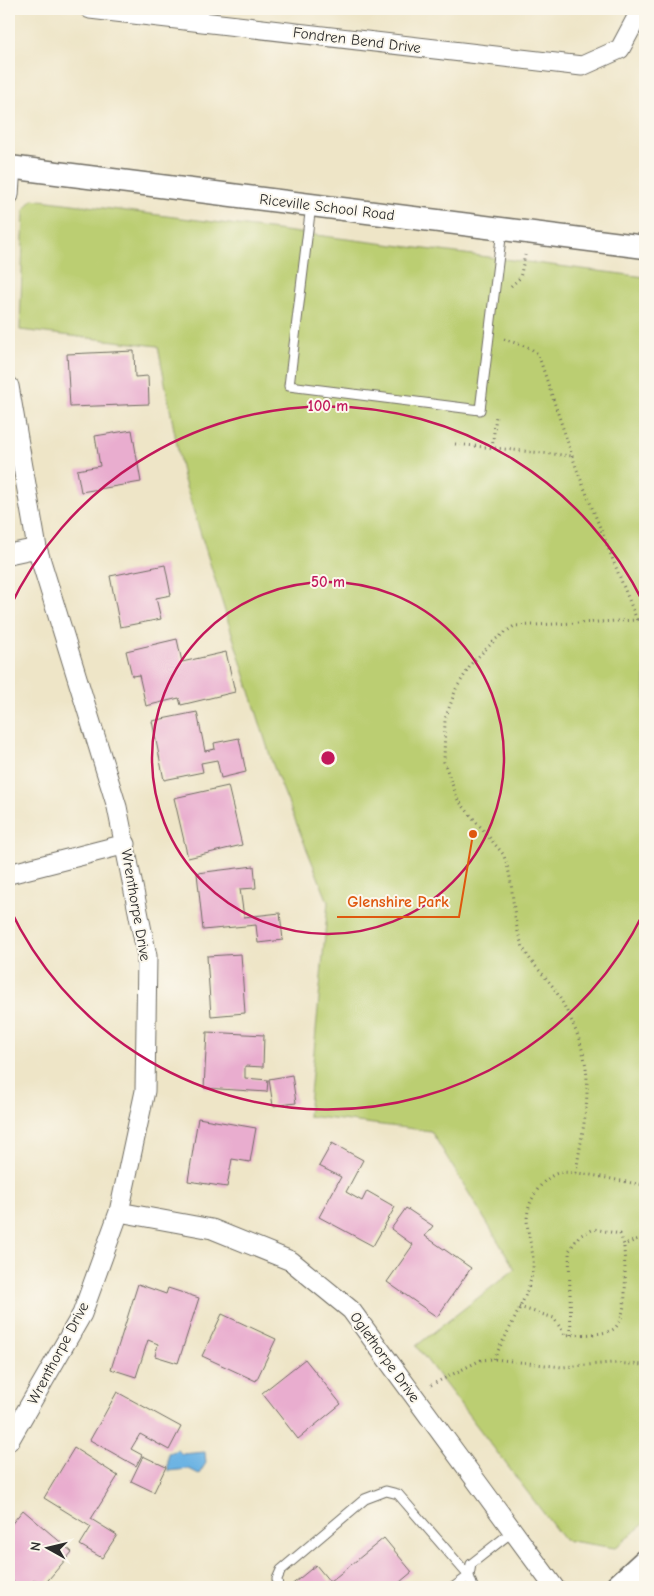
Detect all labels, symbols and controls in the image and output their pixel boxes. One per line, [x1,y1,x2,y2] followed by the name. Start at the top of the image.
[292,23,423,57] street label: Fondren Bend Drive
[258,190,396,224] street label: Riceville School Road
[308,397,348,415] text: 100 m
[311,573,345,591] text: 50 m
[319,749,337,767] centre of rings
[117,848,155,963] street label: Wrenthorpe Drive
[337,886,459,917] callout: Glenshire Park
[347,893,449,911] text: Glenshire Park
[23,1298,93,1407] street label: Wrenthorpe Drive
[346,1308,424,1406] street label: Oglethorpe Drive
[22,1524,72,1574] north arrow
[27,1541,45,1552] text: N

